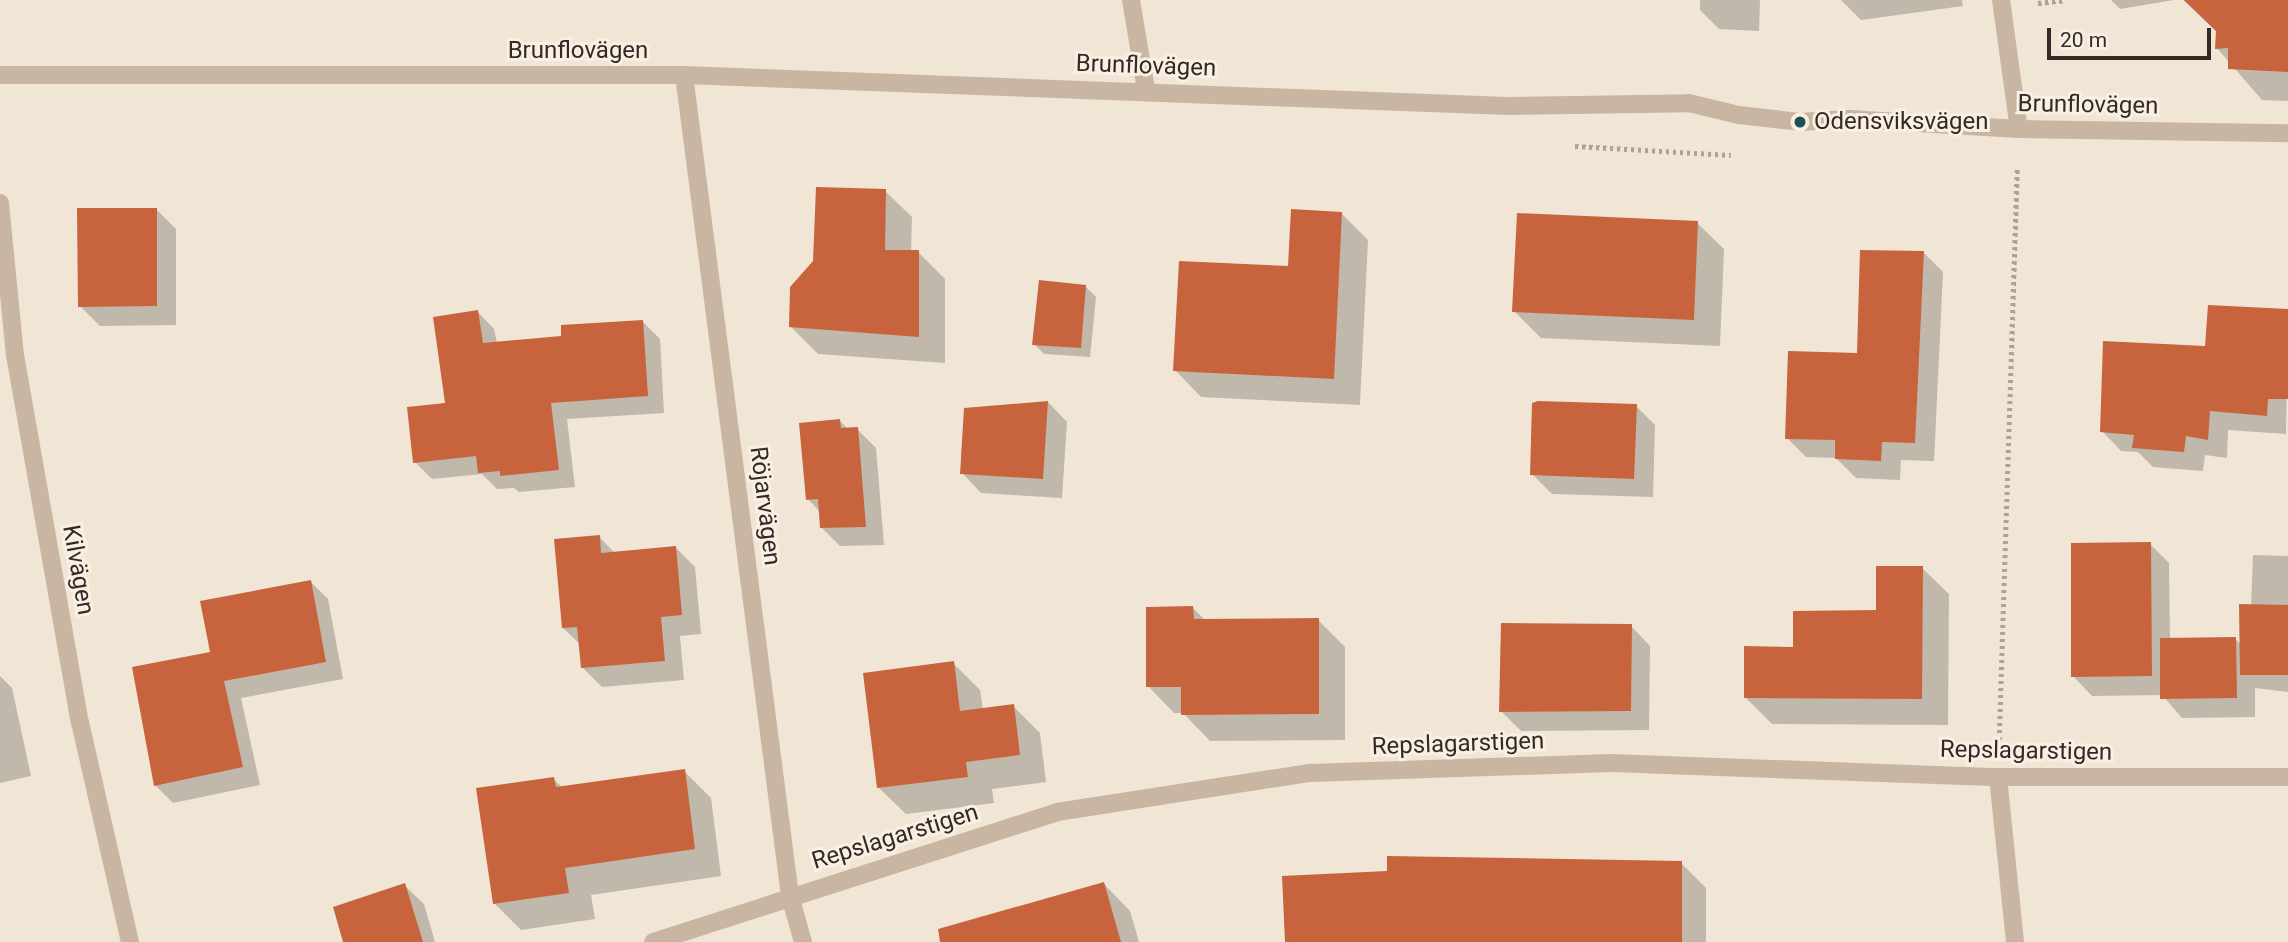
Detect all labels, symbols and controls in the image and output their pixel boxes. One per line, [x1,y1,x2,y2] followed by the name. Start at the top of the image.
[2050,14,2214,58] scale bar
[2060,28,2107,52] text: 20 m
[508,37,648,65] street label: Brunflovägen
[1075,49,1217,83] street label: Brunflovägen
[2017,89,2159,121] street label: Brunflovägen
[1814,108,1988,136] place label: Odensviksvägen
[1792,114,1808,130] marker: Odensviksvägen
[743,445,787,567] street label: Röjarvägen
[56,523,100,617] street label: Kilvägen
[1371,727,1545,761] street label: Repslagarstigen
[1940,735,2112,767] street label: Repslagarstigen
[808,798,982,876] street label: Repslagarstigen

